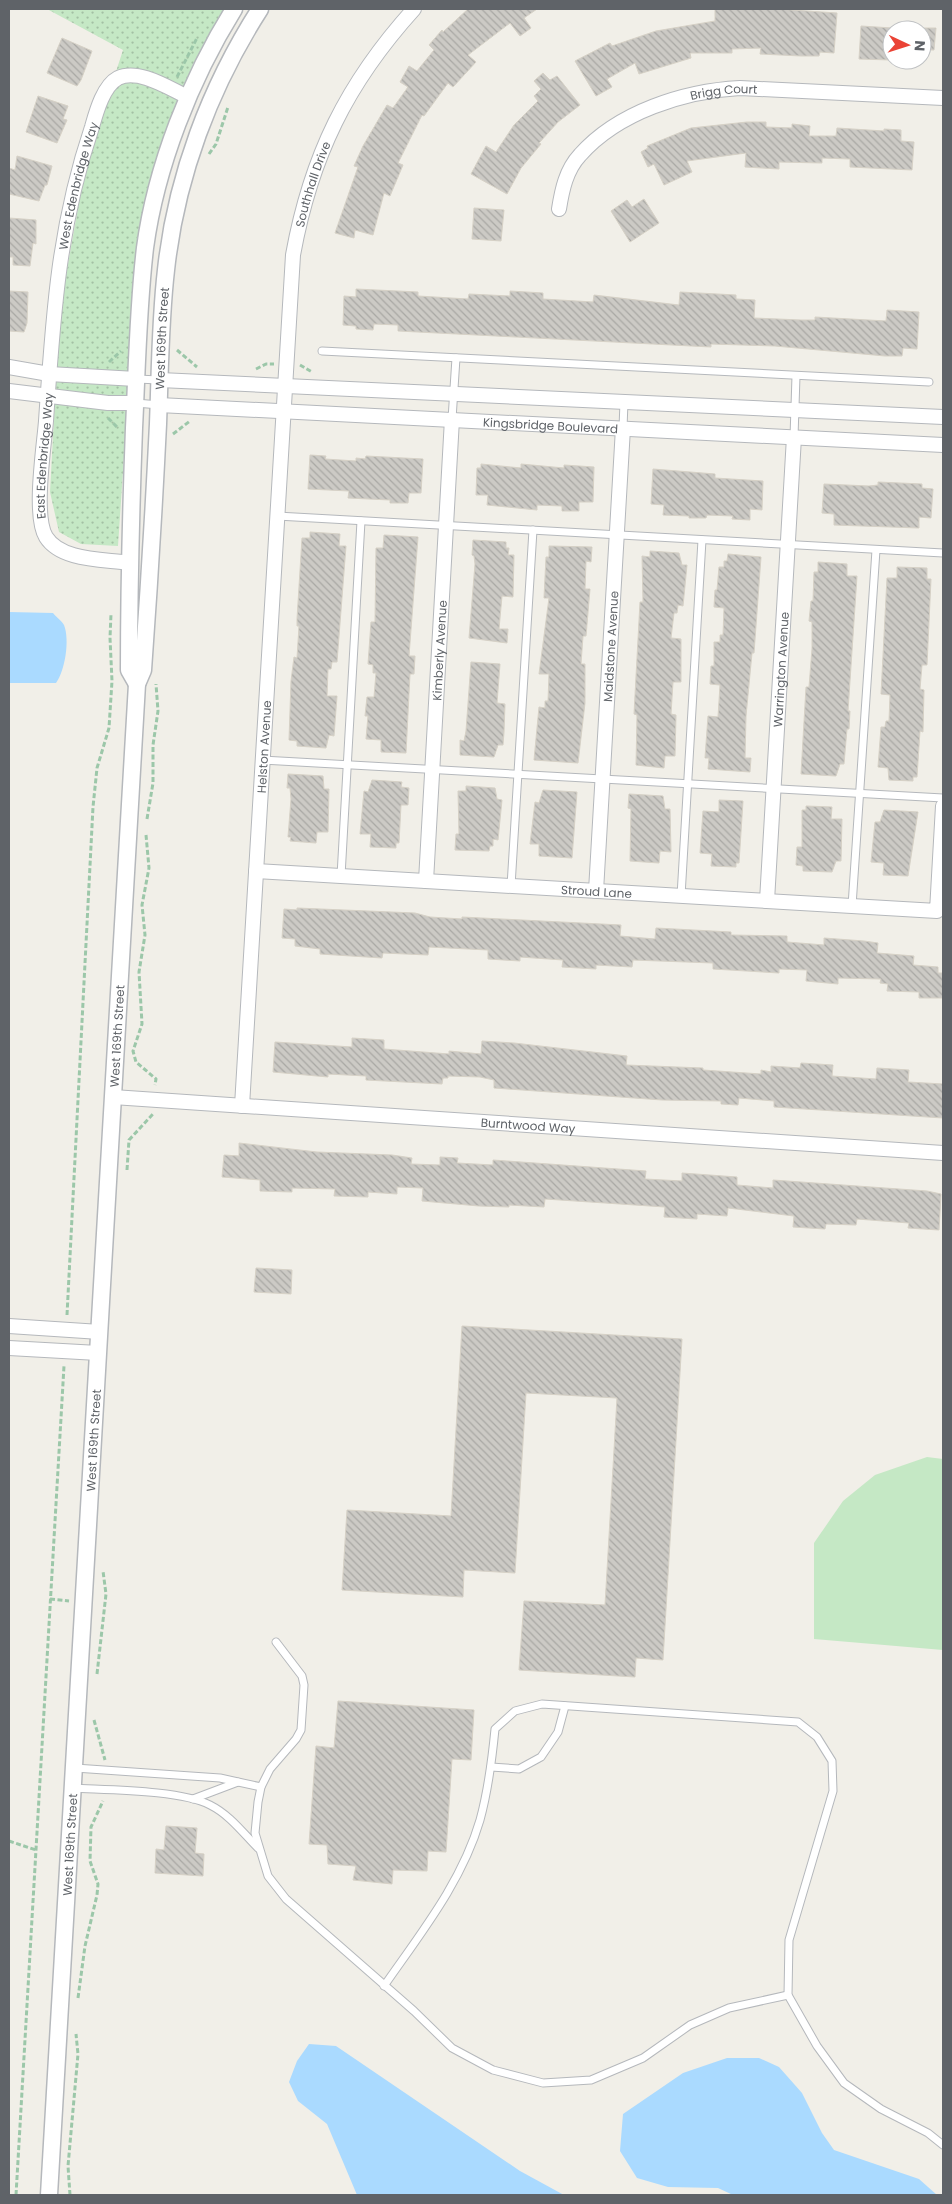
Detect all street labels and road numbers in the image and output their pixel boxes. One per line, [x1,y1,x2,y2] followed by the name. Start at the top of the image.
[688,79,758,103] street label: Brigg Court
[54,119,102,251] street label: West Edenbridge Way
[291,138,334,229] street label: Southhall Drive
[151,286,173,390] street label: West 169th Street
[31,392,56,520] street label: East Edenbridge Way
[482,413,619,437] street label: Kingsbridge Boulevard
[599,590,622,702] street label: Maidstone Avenue
[428,600,450,701] street label: Kimberly Avenue
[769,611,792,728] street label: Warrington Avenue
[252,700,275,794] street label: Helston Avenue
[560,880,632,902] street label: Stroud Lane
[105,984,128,1088] street label: West 169th Street
[480,1113,576,1137] street label: Burntwood Way
[81,1389,104,1492] street label: West 169th Street
[58,1793,81,1896] street label: West 169th Street

